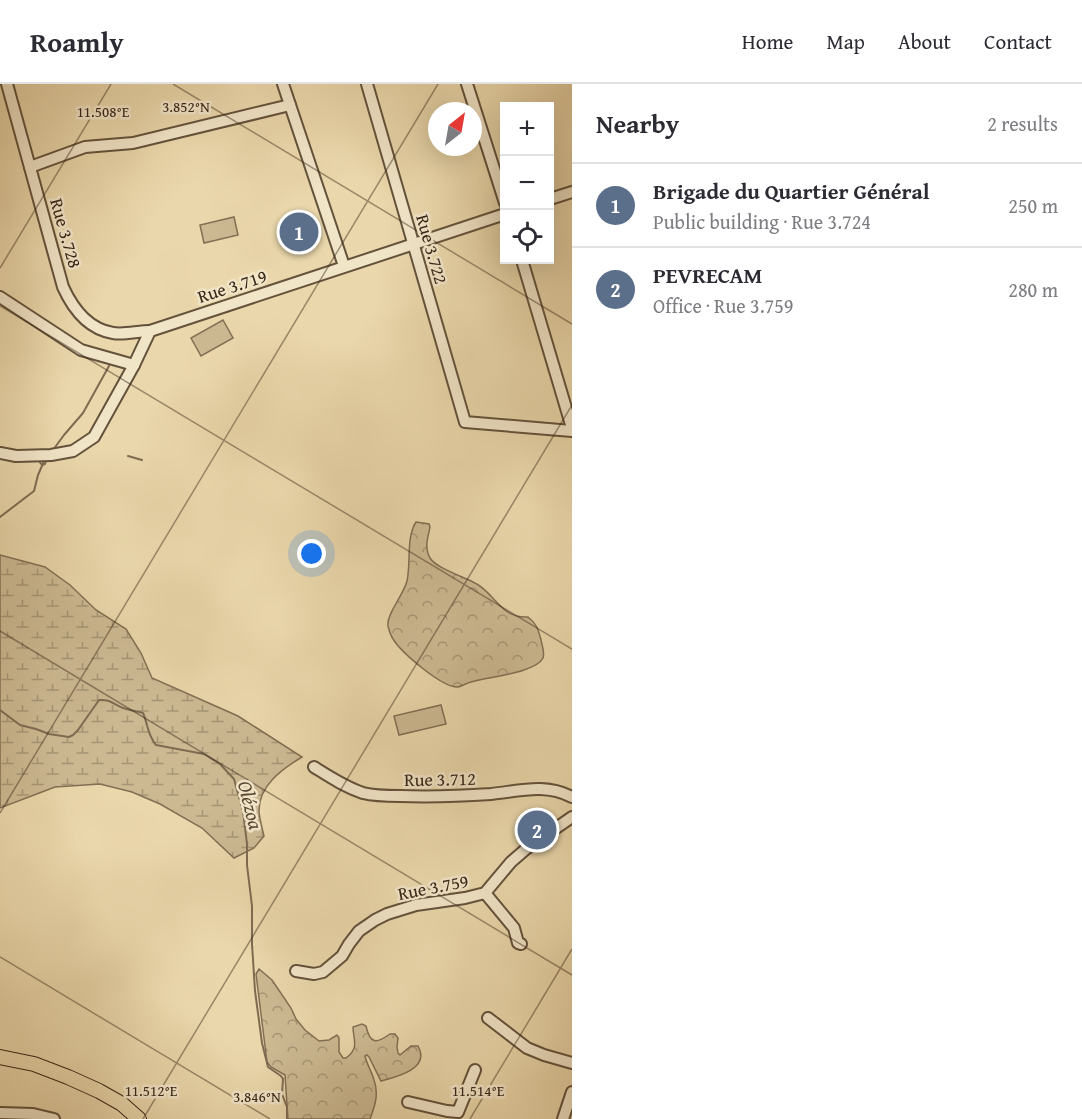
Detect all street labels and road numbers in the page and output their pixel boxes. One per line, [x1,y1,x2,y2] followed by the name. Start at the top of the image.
[43,195,89,271] street label: Rue 3.728
[409,211,455,287] street label: Rue 3.722
[194,262,270,310] street label: Rue 3.719
[404,765,476,793] street label: Rue 3.712
[395,867,471,907] street label: Rue 3.759

